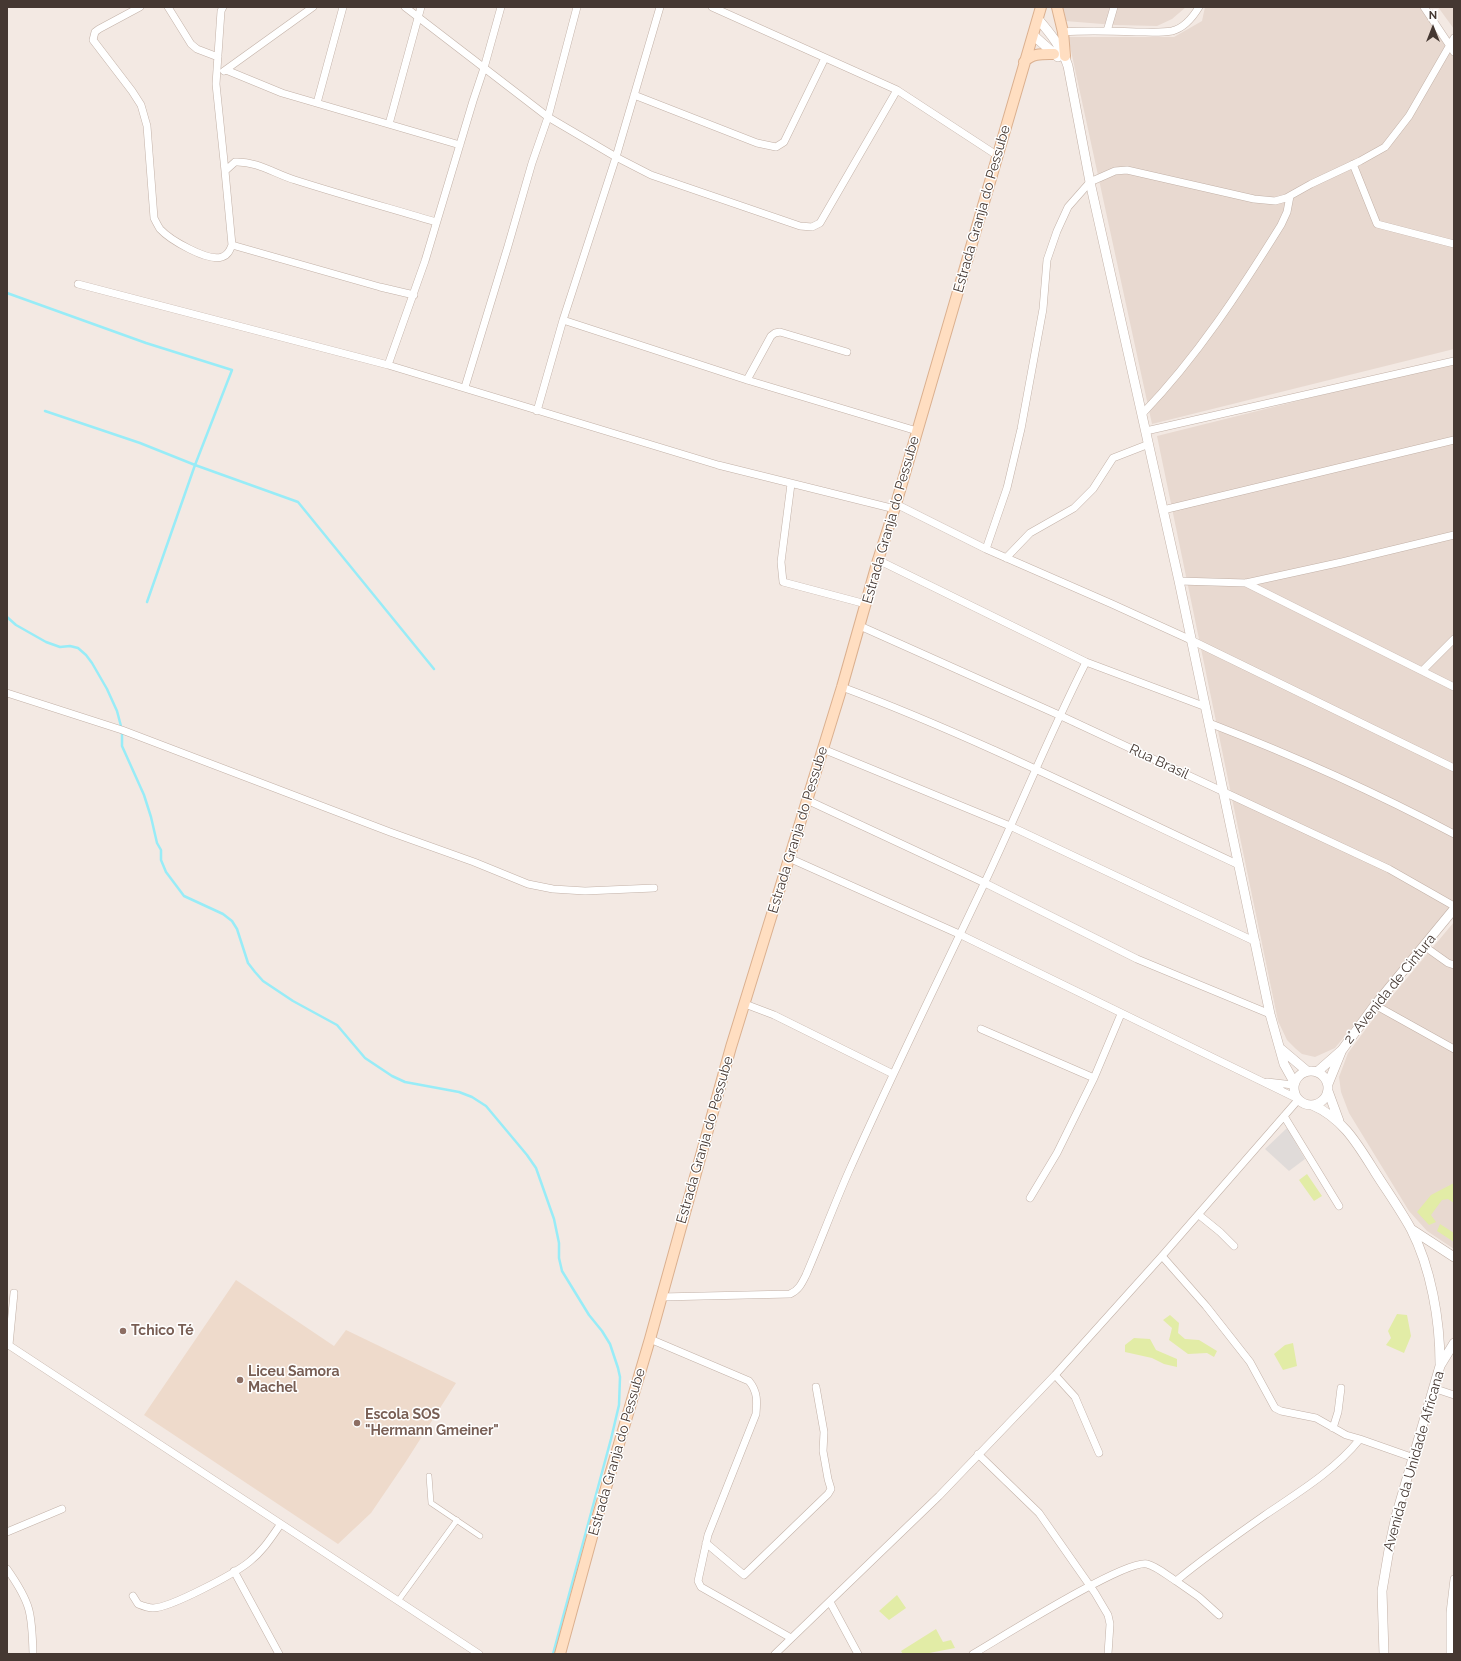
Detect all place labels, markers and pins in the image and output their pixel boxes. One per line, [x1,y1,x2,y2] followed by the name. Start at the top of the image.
[131,1323,194,1339] place label: Tchico Té
[118,1326,128,1336] marker: Tchico Té
[248,1364,339,1396] place label: Liceu Samora Machel
[235,1375,245,1385] marker: Liceu Samora Machel
[365,1407,499,1440] place label: Escola SOS "Hermann Gmeiner"
[352,1418,362,1428] marker: Escola SOS "Hermann Gmeiner"

